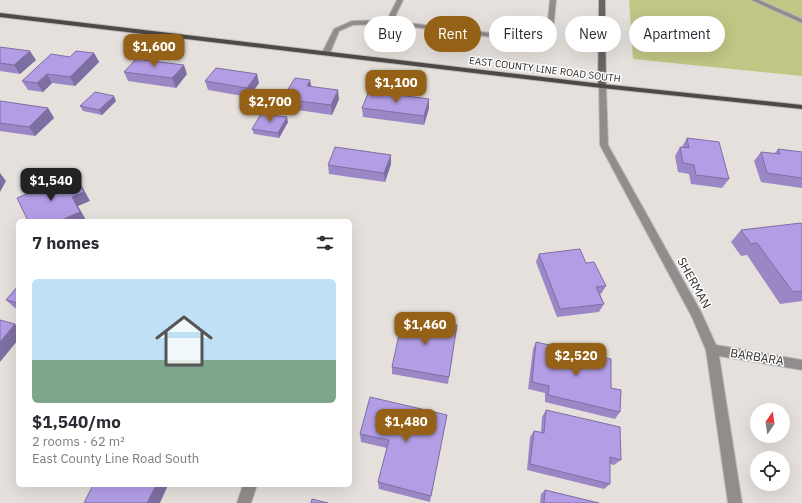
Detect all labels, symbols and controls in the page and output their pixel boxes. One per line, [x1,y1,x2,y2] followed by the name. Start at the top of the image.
[364,16,416,52] chip: Buy
[424,16,481,52] chip: Rent
[489,16,557,52] chip: Filters
[565,16,621,52] chip: New
[629,16,725,52] chip: Apartment
[121,34,187,68] pin: $1,600
[132,38,176,55] text: $1,600
[468,54,621,85] street label: EAST COUNTY LINE ROAD SOUTH
[363,70,429,104] pin: $1,100
[374,74,418,91] text: $1,100
[237,89,303,123] pin: $2,700
[248,93,292,110] text: $2,700
[18,168,84,202] pin: $1,540
[29,172,73,189] text: $1,540
[32,232,99,254] text: 7 homes
[314,232,336,254] icon: filters
[674,255,715,311] street label: SHERMAN
[148,305,220,377] icon: home
[392,312,458,346] pin: $1,460
[403,316,447,333] text: $1,460
[543,343,609,377] pin: $2,520
[729,345,785,368] street label: BARBARA
[554,347,598,364] text: $2,520
[750,403,790,443] north arrow
[750,403,790,491] map controls
[373,409,439,443] pin: $1,480
[32,411,121,433] text: $1,540/mo
[384,413,428,430] text: $1,480
[32,433,125,450] text: 2 rooms · 62 m²
[32,450,199,467] text: East County Line Road South
[750,451,790,491] button: locate

